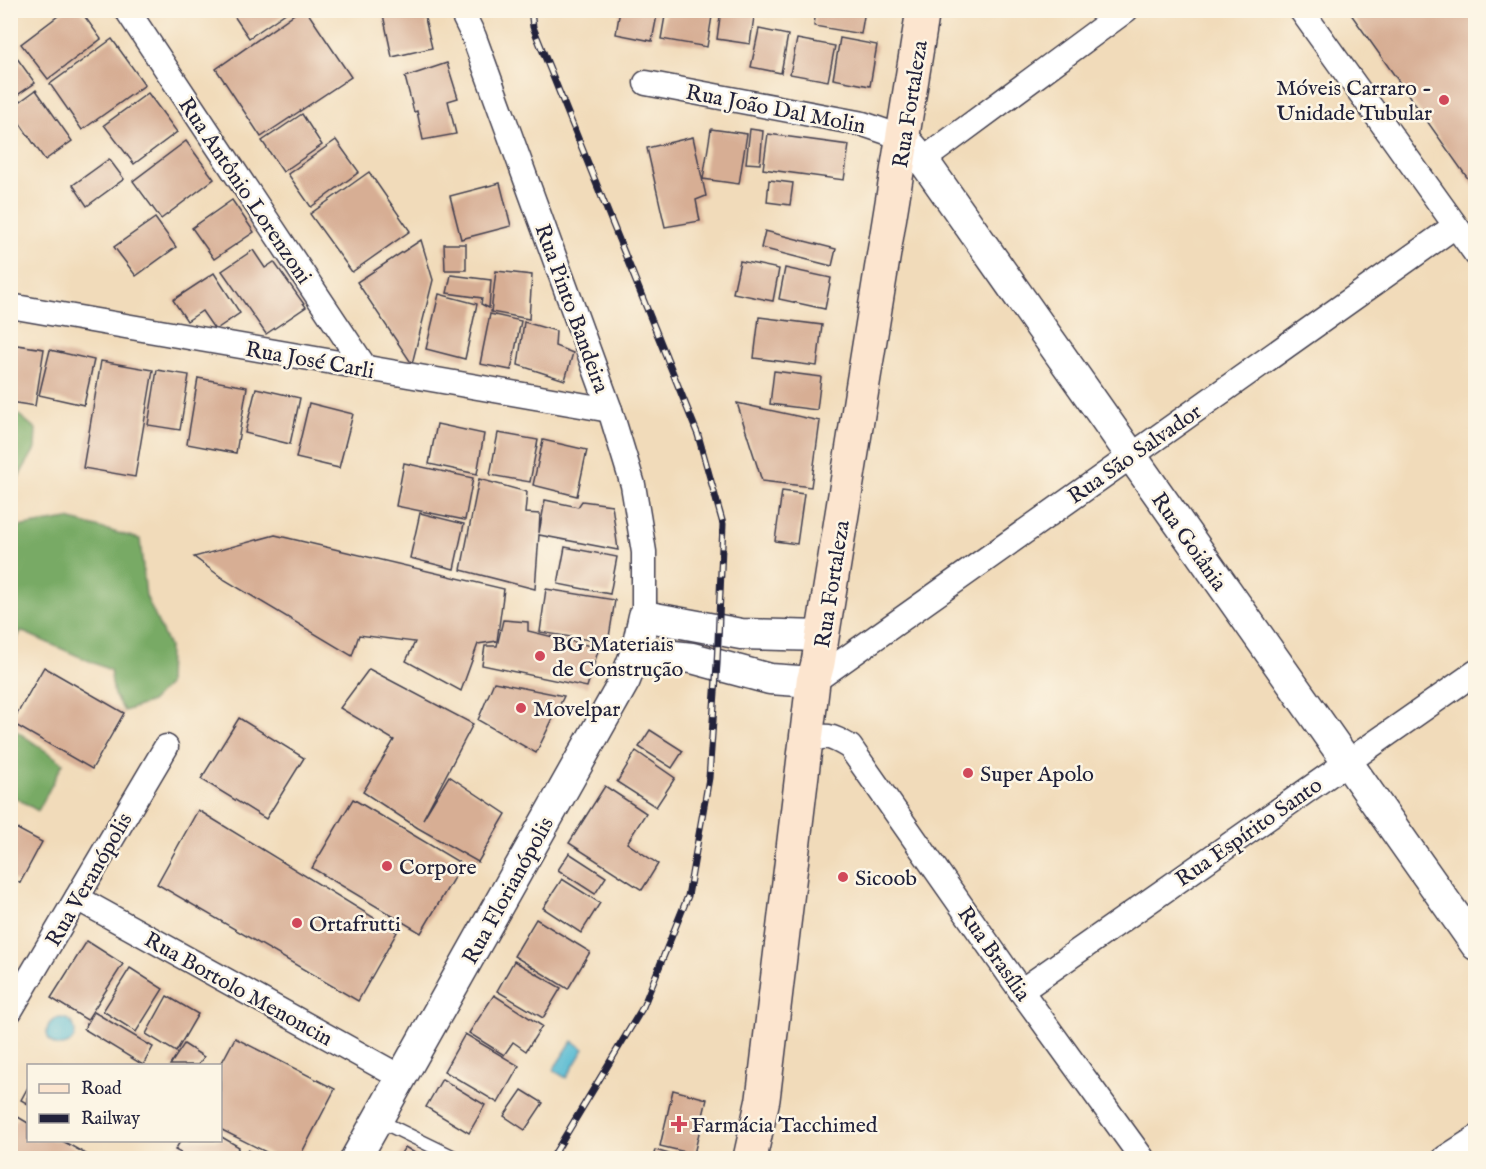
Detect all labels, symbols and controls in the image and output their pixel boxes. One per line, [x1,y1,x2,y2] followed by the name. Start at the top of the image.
[887,38,935,170] street label: Rua Fortaleza
[1276,75,1432,128] place label: Móveis Carraro - Unidade Tubular
[683,79,868,141] street label: Rua João Dal Molin
[171,92,317,290] street label: Rua Antônio Lorenzoni
[1437,93,1451,107] marker: Móveis Carraro - Unidade Tubular
[528,220,615,397] street label: Rua Pinto Bandeira
[243,336,376,386] street label: Rua José Carli
[1063,398,1208,511] street label: Rua São Salvador
[1144,487,1233,597] street label: Rua Goiânia
[809,518,857,650] street label: Rua Fortaleza
[552,631,684,684] place label: BG Materiais de Construção
[533,649,547,663] marker: BG Materiais de Construção
[533,696,620,724] place label: Movelpar
[514,701,528,715] marker: Movelpar
[980,761,1094,789] place label: Super Apolo
[961,766,975,780] marker: Super Apolo
[1170,772,1328,894] street label: Rua Espírito Santo
[40,808,139,952] street label: Rua Veranópolis
[457,812,561,970] street label: Rua Florianópolis
[399,854,477,882] place label: Corpore
[380,859,394,873] marker: Corpore
[855,865,917,893] place label: Sicoob
[836,870,850,884] marker: Sicoob
[950,901,1037,1007] street label: Rua Brasília
[309,911,401,939] place label: Ortafrutti
[290,916,304,930] marker: Ortafrutti
[139,926,338,1053] street label: Rua Bortolo Menoncin
[27,1064,222,1142] legend
[81,1078,122,1101] text: Road
[81,1108,140,1131] text: Railway
[691,1112,878,1140] place label: Farmácia Tacchimed
[672,1117,686,1131] marker: Farmácia Tacchimed

